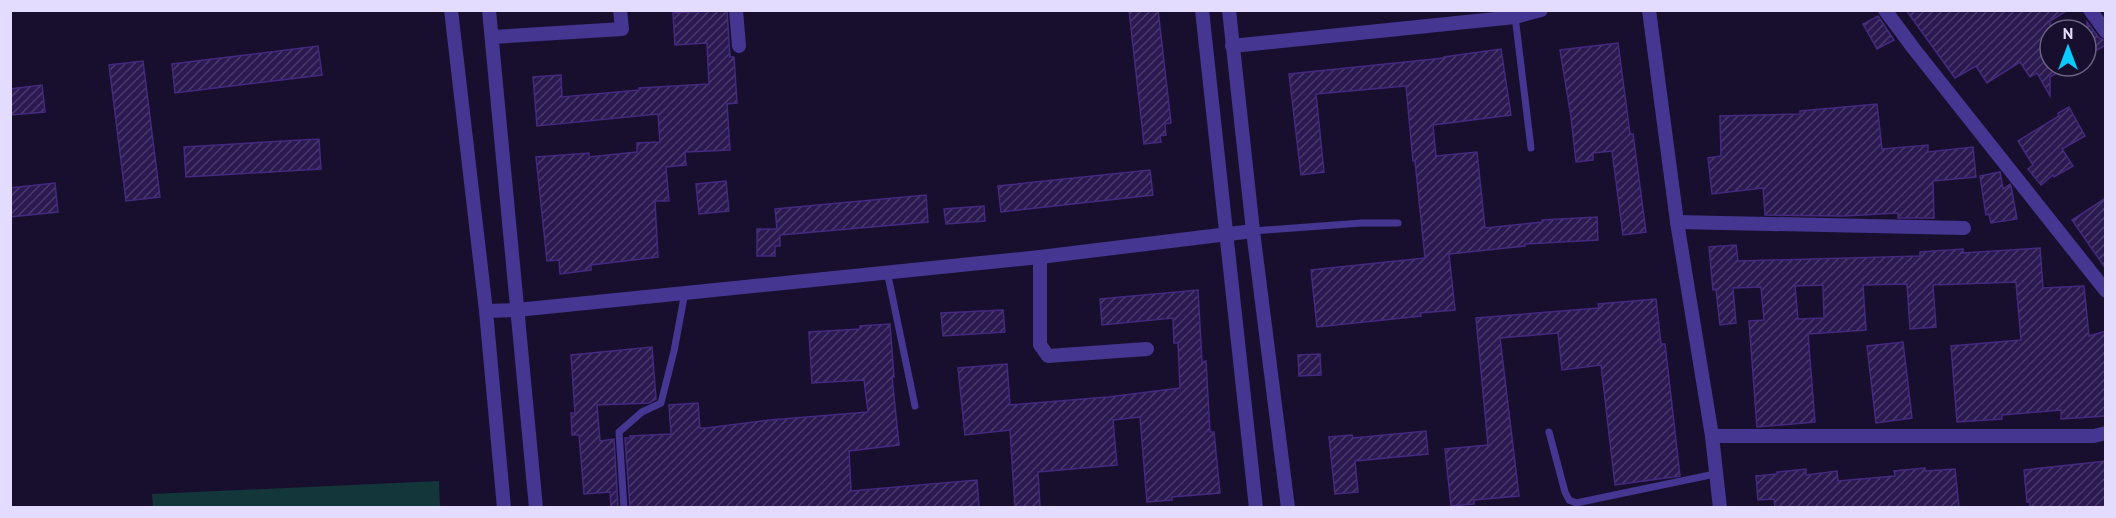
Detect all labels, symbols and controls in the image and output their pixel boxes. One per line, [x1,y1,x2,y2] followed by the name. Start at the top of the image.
[2038,18,2098,78] north arrow
[2063,23,2073,43] text: N

